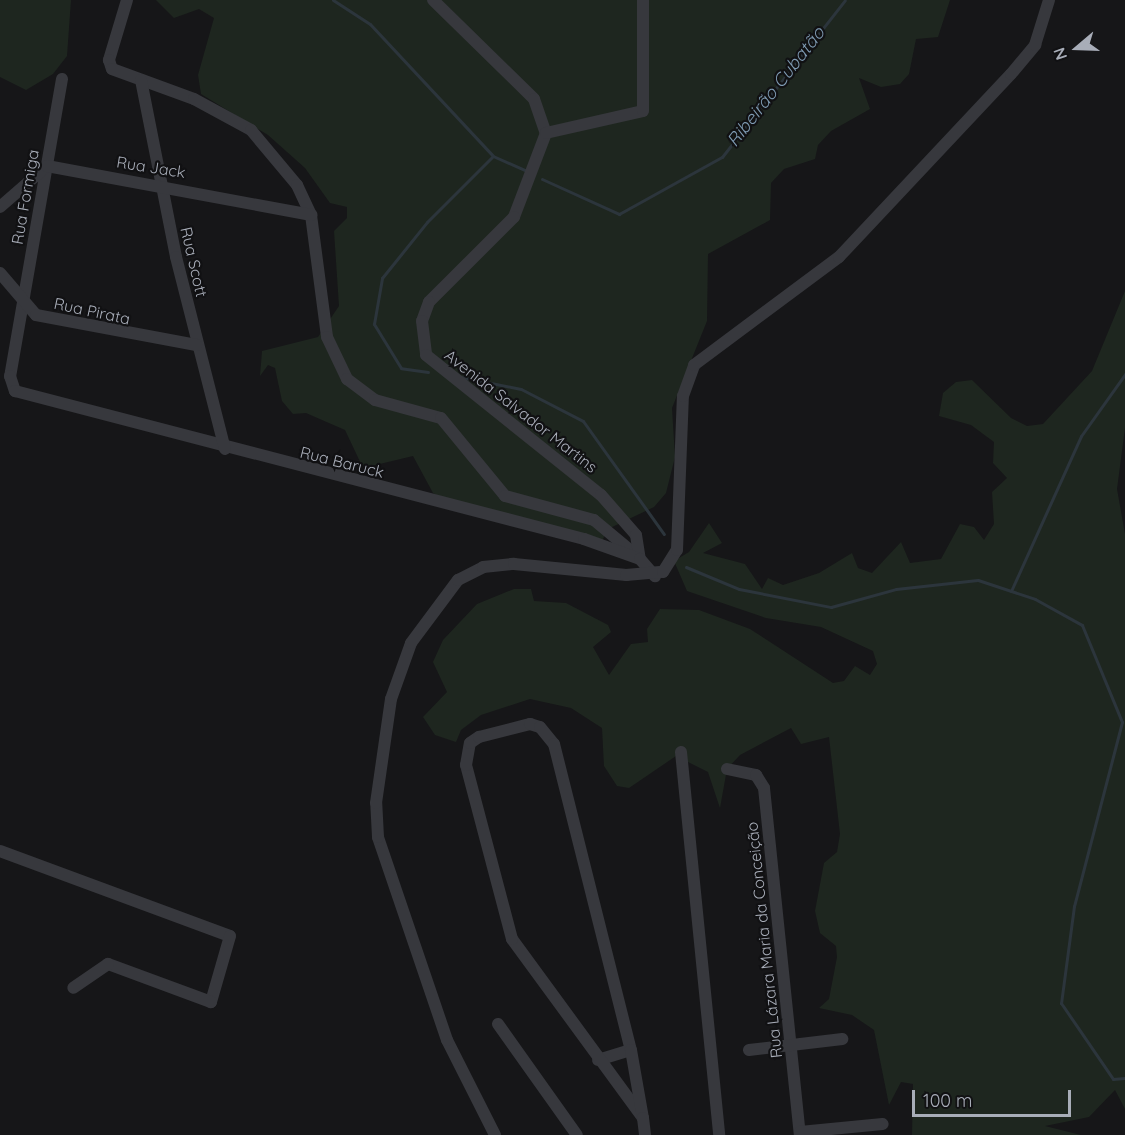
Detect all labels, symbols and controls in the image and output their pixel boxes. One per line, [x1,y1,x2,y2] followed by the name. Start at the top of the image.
[1047,18,1107,78] north arrow
[723,23,829,151] water label: Ribeirão Cubatão
[1049,45,1071,63] text: N
[7,148,43,246] street label: Rua Formiga
[115,152,187,182] street label: Rua Jack
[177,225,211,299] street label: Rua Scott
[52,294,132,328] street label: Rua Pirata
[441,345,601,477] street label: Avenida Salvador Martins
[298,442,386,482] street label: Rua Baruck
[742,821,786,1059] street label: Rua Lázara Maria da Conceição
[915,1078,1074,1116] scale bar
[923,1089,972,1112] text: 100 m

